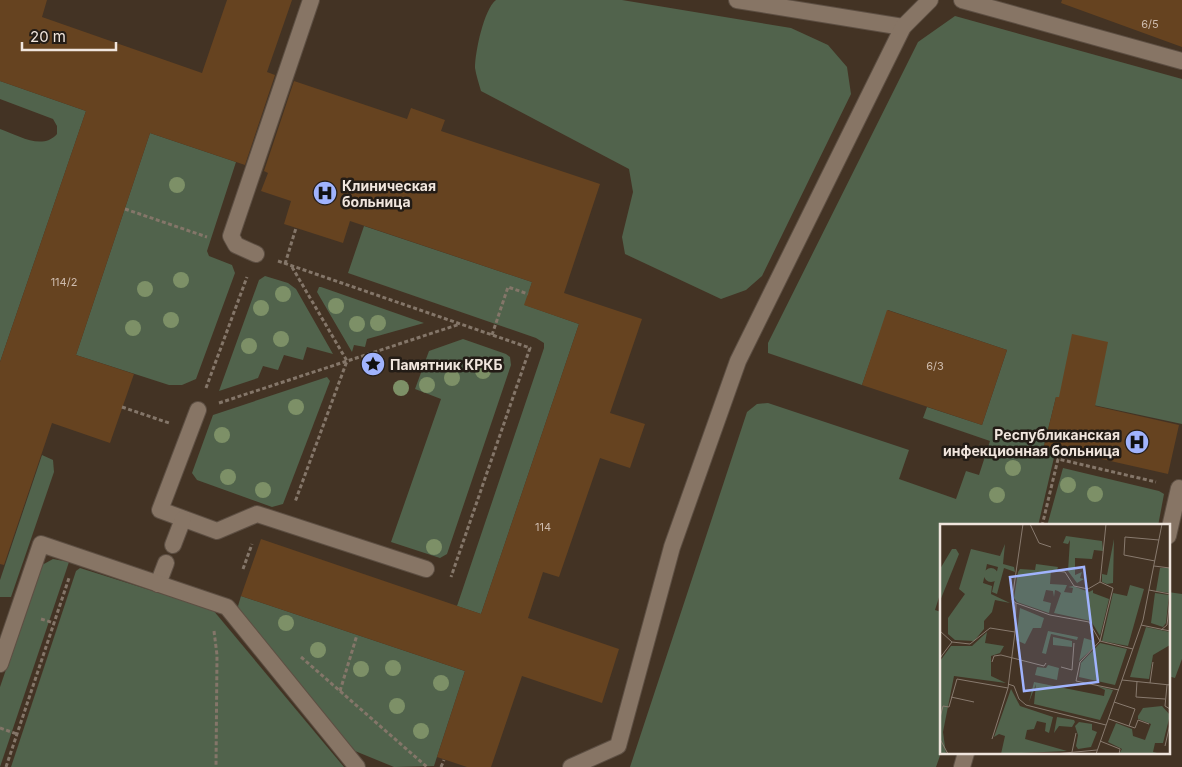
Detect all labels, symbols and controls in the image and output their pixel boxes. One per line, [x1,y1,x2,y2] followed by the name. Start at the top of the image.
[1141,17,1159,31] house number: 6/5
[22,20,116,52] scale bar
[30,27,66,46] text: 20 m
[342,177,436,210] place label: Клиническая больница
[312,180,338,206] hospital icon: Клиническая больница
[51,275,77,289] house number: 114/2
[360,351,386,377] place icon: Памятник КРКБ
[390,356,502,373] place label: Памятник КРКБ
[926,359,944,373] house number: 6/3
[943,426,1120,459] place label: Республиканская инфекционная больница
[1124,429,1150,455] hospital icon: Республиканская инфекционная больница
[535,520,551,534] house number: 114
[940,524,1170,754] inset map

